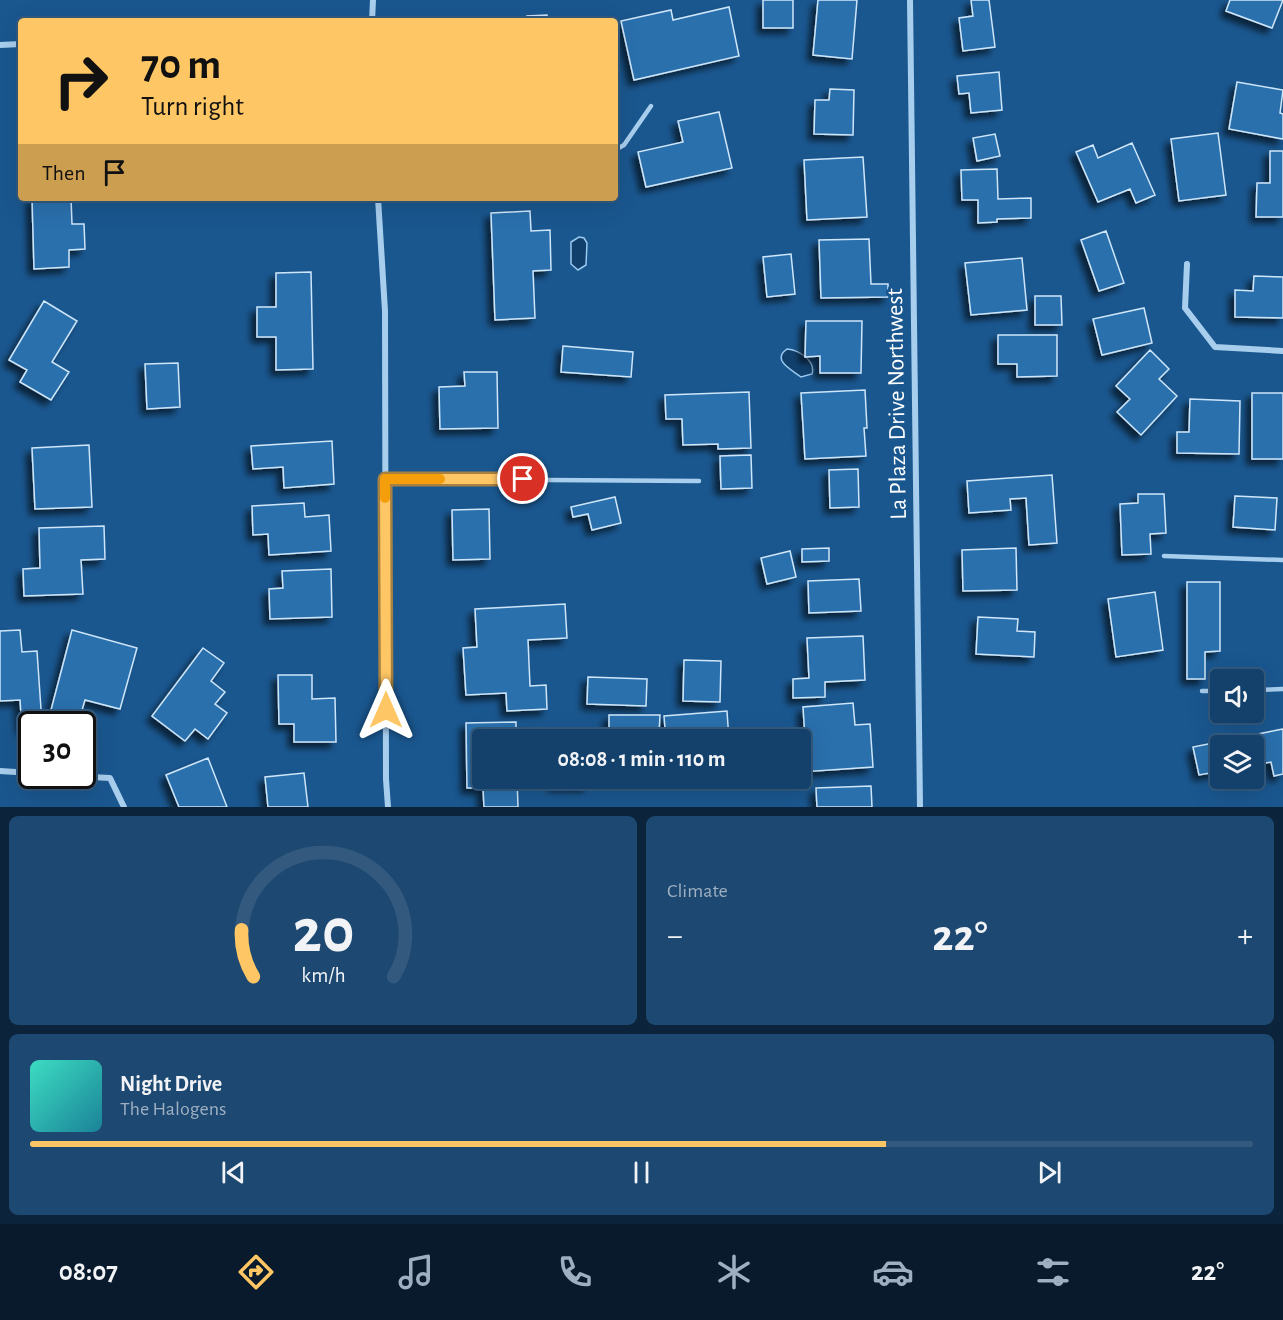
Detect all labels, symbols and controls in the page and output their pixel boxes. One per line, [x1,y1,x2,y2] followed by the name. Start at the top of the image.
[42,42,120,120] icon: right
[141,44,221,86] text: 70 m
[141,93,244,120] text: Turn right
[98,156,131,189] icon: arrive
[42,162,86,184] text: Then
[883,288,911,520] street label: La Plaza Drive Northwest
[497,453,548,504] pin
[506,462,539,495] icon: arrive
[1210,669,1264,789] map controls
[1210,669,1264,723] button: sound
[354,678,418,742] position arrow
[18,711,96,789] speed limit sign: 30
[1210,735,1264,789] button: layers
[558,748,725,770] text: 08:08 · 1 min · 110 m
[667,881,728,901] text: Climate
[292,901,354,963] text: 20
[932,914,988,959] text: 22°
[667,920,683,953] text: −
[1237,920,1253,953] text: +
[301,966,345,987] text: km/h
[120,1073,222,1095] text: Night Drive
[120,1099,226,1119] text: The Halogens
[217,1156,250,1189] icon: previous
[625,1156,658,1189] icon: pause
[1033,1156,1066,1189] icon: next
[235,1251,277,1293] icon: directions
[395,1251,437,1293] icon: music
[554,1251,596,1293] icon: phone
[713,1251,755,1293] icon: climate
[872,1251,914,1293] icon: car
[1032,1251,1074,1293] icon: filters
[59,1258,118,1285] text: 08:07
[1191,1258,1224,1285] text: 22°

